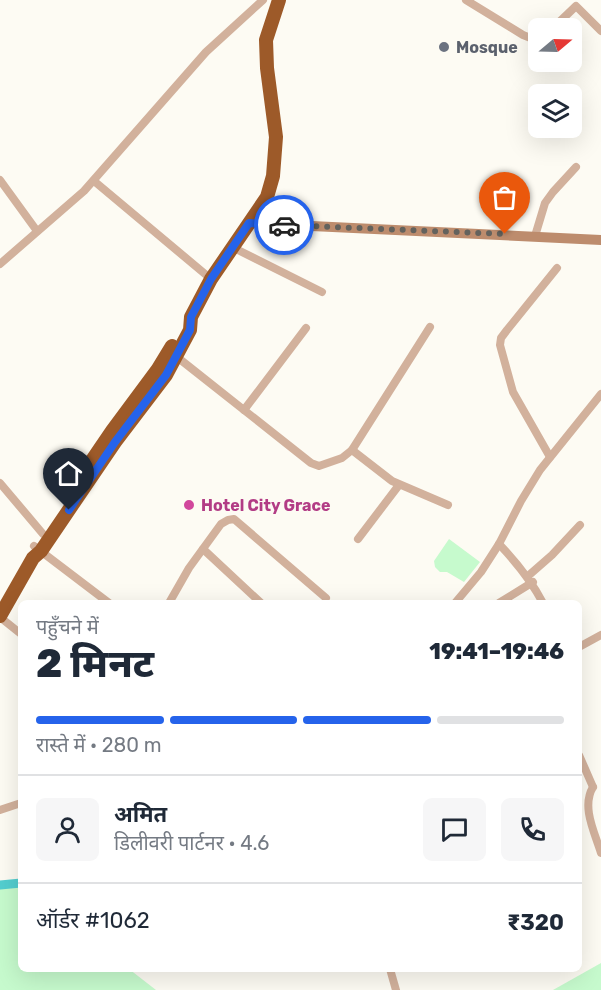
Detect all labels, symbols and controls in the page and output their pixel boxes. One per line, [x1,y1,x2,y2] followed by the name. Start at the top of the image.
[528,18,582,72] north arrow
[528,18,582,138] map controls
[456,38,518,57] place label: Mosque
[437,40,451,54] marker: Mosque
[528,84,582,138] button: layers
[479,172,530,234] pin
[488,181,521,214] icon: bag
[254,195,314,255] courier
[268,209,301,242] icon: car
[43,448,94,510] pin
[52,457,85,490] icon: home
[201,496,331,515] place label: Hotel City Grace
[182,498,196,512] marker: Hotel City Grace
[36,615,99,639] text: पहुँचने में
[429,638,564,665] text: 19:41–19:46
[36,641,154,687] text: 2 मिनट
[36,733,162,757] text: रास्ते में · 280 m
[36,798,99,861] button: person
[423,798,486,861] button: chat
[501,798,564,861] button: phone
[114,801,167,828] text: अमित
[114,831,269,855] text: डिलीवरी पार्टनर · 4.6
[36,907,150,934] text: ऑर्डर #1062
[507,909,564,936] text: ₹320

